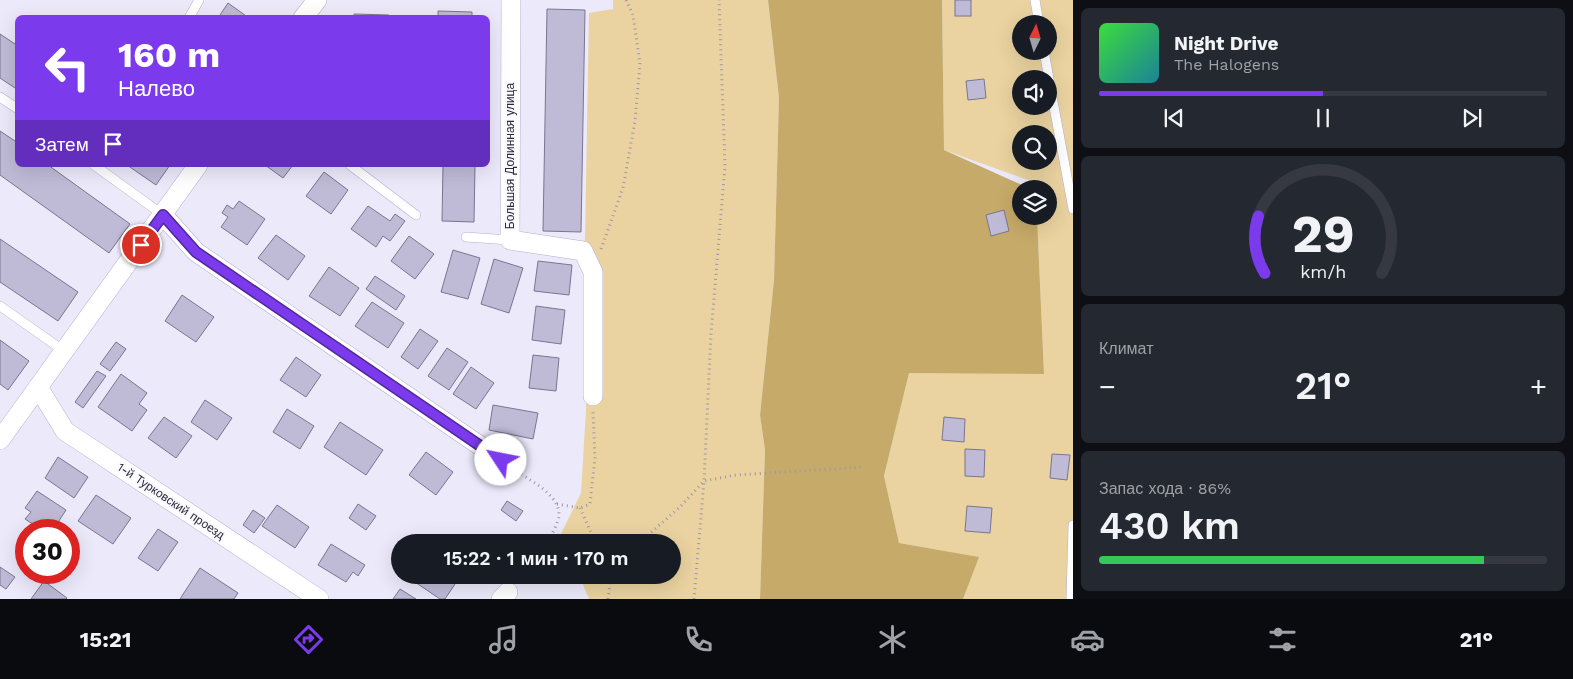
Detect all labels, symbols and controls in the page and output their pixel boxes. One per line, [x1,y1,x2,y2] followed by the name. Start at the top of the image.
[1012,15,1058,60] north arrow
[1012,15,1057,225] map controls
[1174,32,1279,55] text: Night Drive
[118,34,220,76] text: 160 m
[35,35,100,100] icon: left
[1174,55,1279,74] text: The Halogens
[1012,70,1057,115] button: sound
[118,76,195,101] text: Налево
[503,83,517,229] street label: Большая Долинная улица
[1160,104,1188,132] icon: previous
[1309,104,1337,132] icon: pause
[1458,104,1486,132] icon: next
[1012,125,1057,170] button: search
[99,130,127,158] icon: arrive
[35,133,89,156] text: Затем
[1012,180,1057,225] button: layers
[1291,204,1355,265] text: 29
[120,224,162,266] pin
[127,231,155,259] icon: arrive
[1300,261,1346,282] text: km/h
[1099,339,1153,358] text: Климат
[1295,364,1351,408] text: 21°
[1099,370,1116,403] text: −
[1530,370,1547,403] text: +
[474,433,526,485] position arrow
[115,460,227,542] street label: 1-й Турковский проезд
[1099,479,1231,498] text: Запас хода · 86%
[1099,504,1240,548] text: 430 km
[15,519,80,584] speed limit sign: 30
[443,547,629,570] text: 15:22 · 1 мин · 170 m
[291,622,326,657] icon: directions
[486,622,521,657] icon: music
[681,622,716,657] icon: phone
[875,622,910,657] icon: climate
[1070,622,1105,657] icon: car
[1265,622,1300,657] icon: filters
[80,627,131,652] text: 15:21
[1460,627,1493,652] text: 21°

